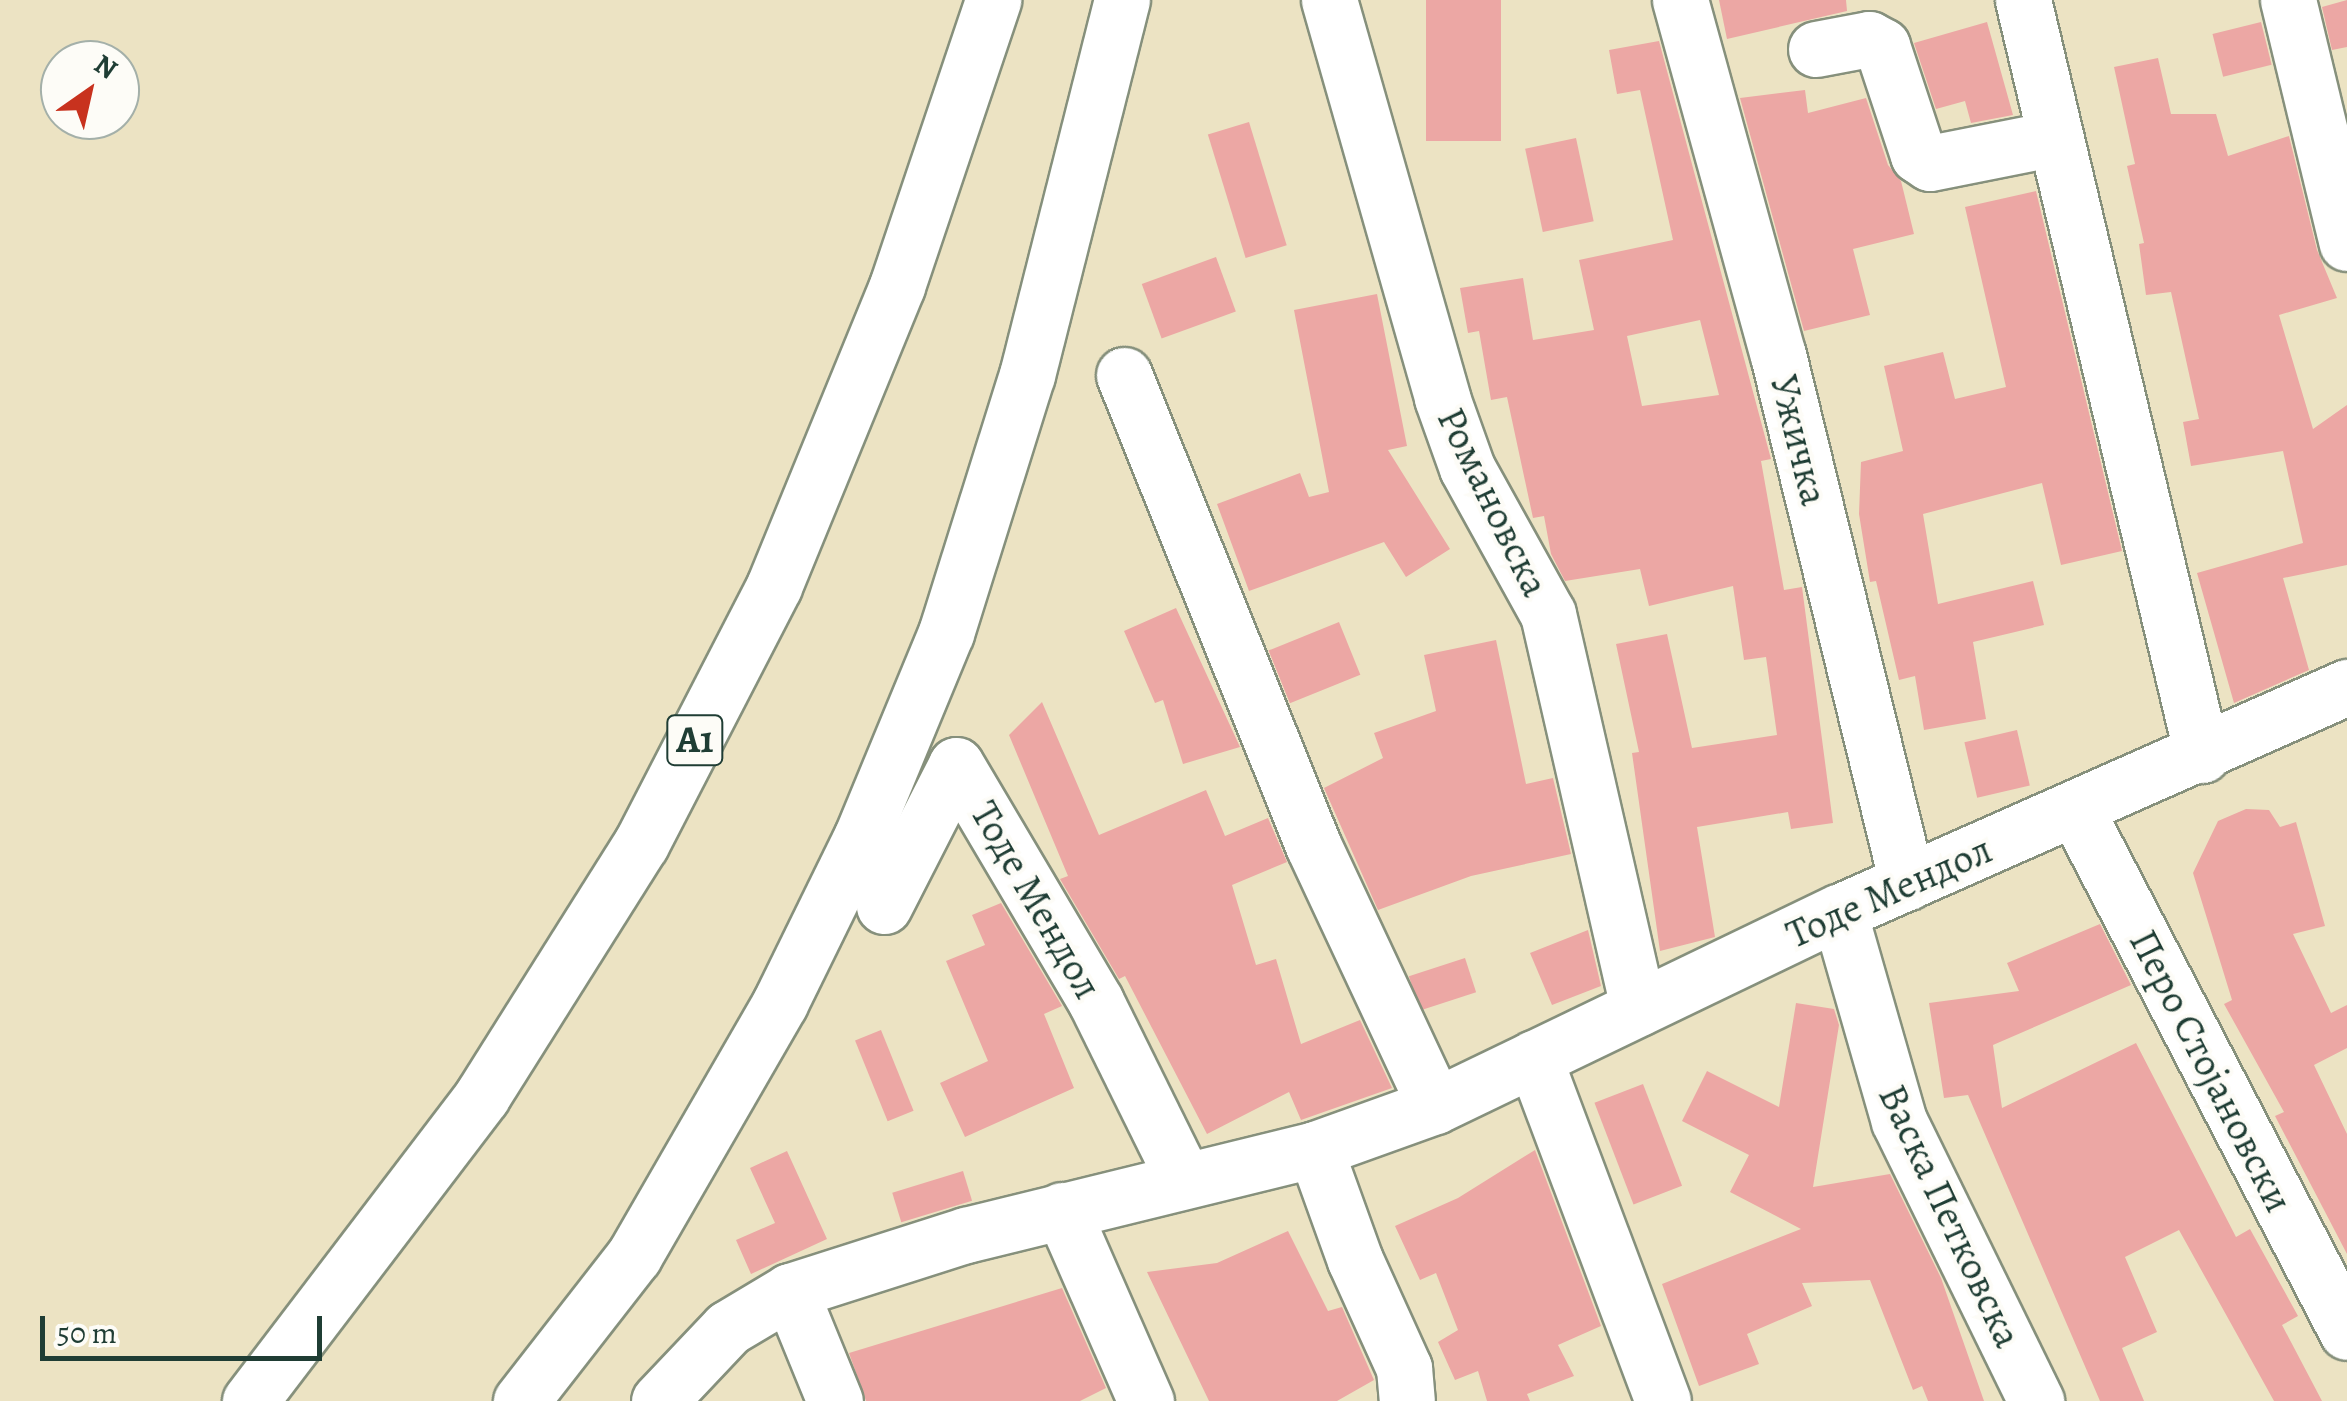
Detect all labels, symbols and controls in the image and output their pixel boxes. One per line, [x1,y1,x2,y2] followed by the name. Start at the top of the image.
[40,40,140,140] north arrow
[87,45,125,88] text: N
[1760,370,1838,510] street label: Ужичка
[1427,400,1559,604] street label: Романовска
[665,707,725,773] road number: A1
[960,793,1112,1007] street label: Тоде Мендол
[1779,825,1999,959] street label: Тоде Мендол
[2119,922,2303,1220] street label: Перо Стојановски
[1868,1077,2032,1355] street label: Васка Петковска
[45,1296,328,1358] scale bar
[57,1313,117,1353] text: 50 m

